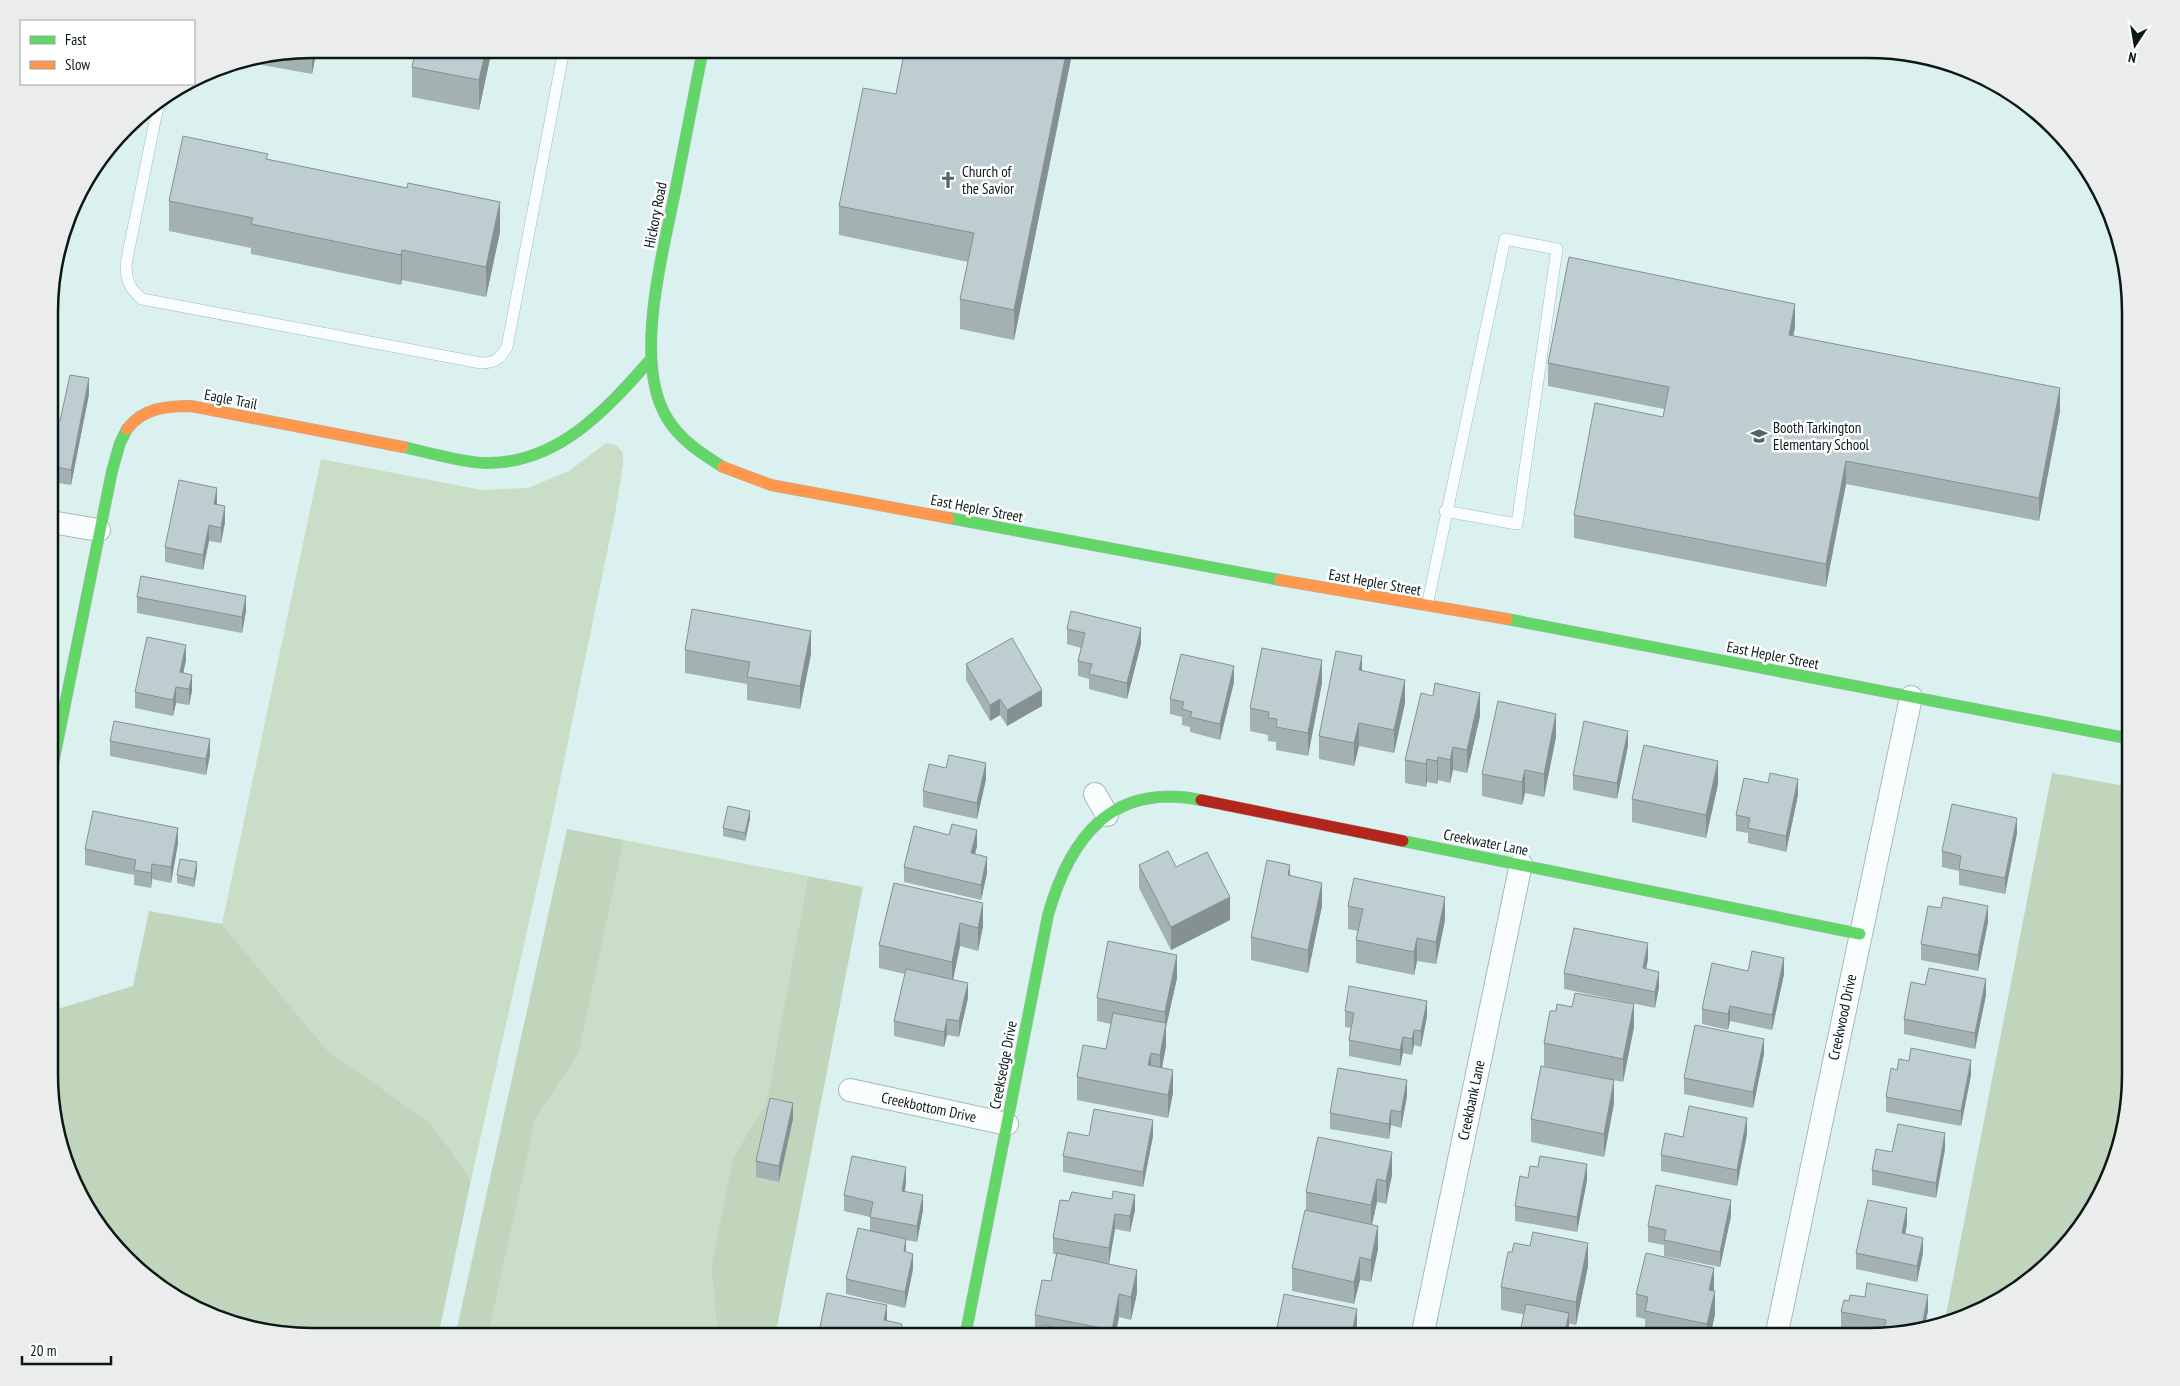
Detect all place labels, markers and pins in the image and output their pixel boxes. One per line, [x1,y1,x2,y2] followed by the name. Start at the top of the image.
[962,162,1015,198] place label: Church of the Savior
[938,170,958,190] church icon: Church of the Savior
[1773,418,1870,454] place label: Booth Tarkington Elementary School
[1749,426,1769,446] school or university icon: Booth Tarkington Elementary School

